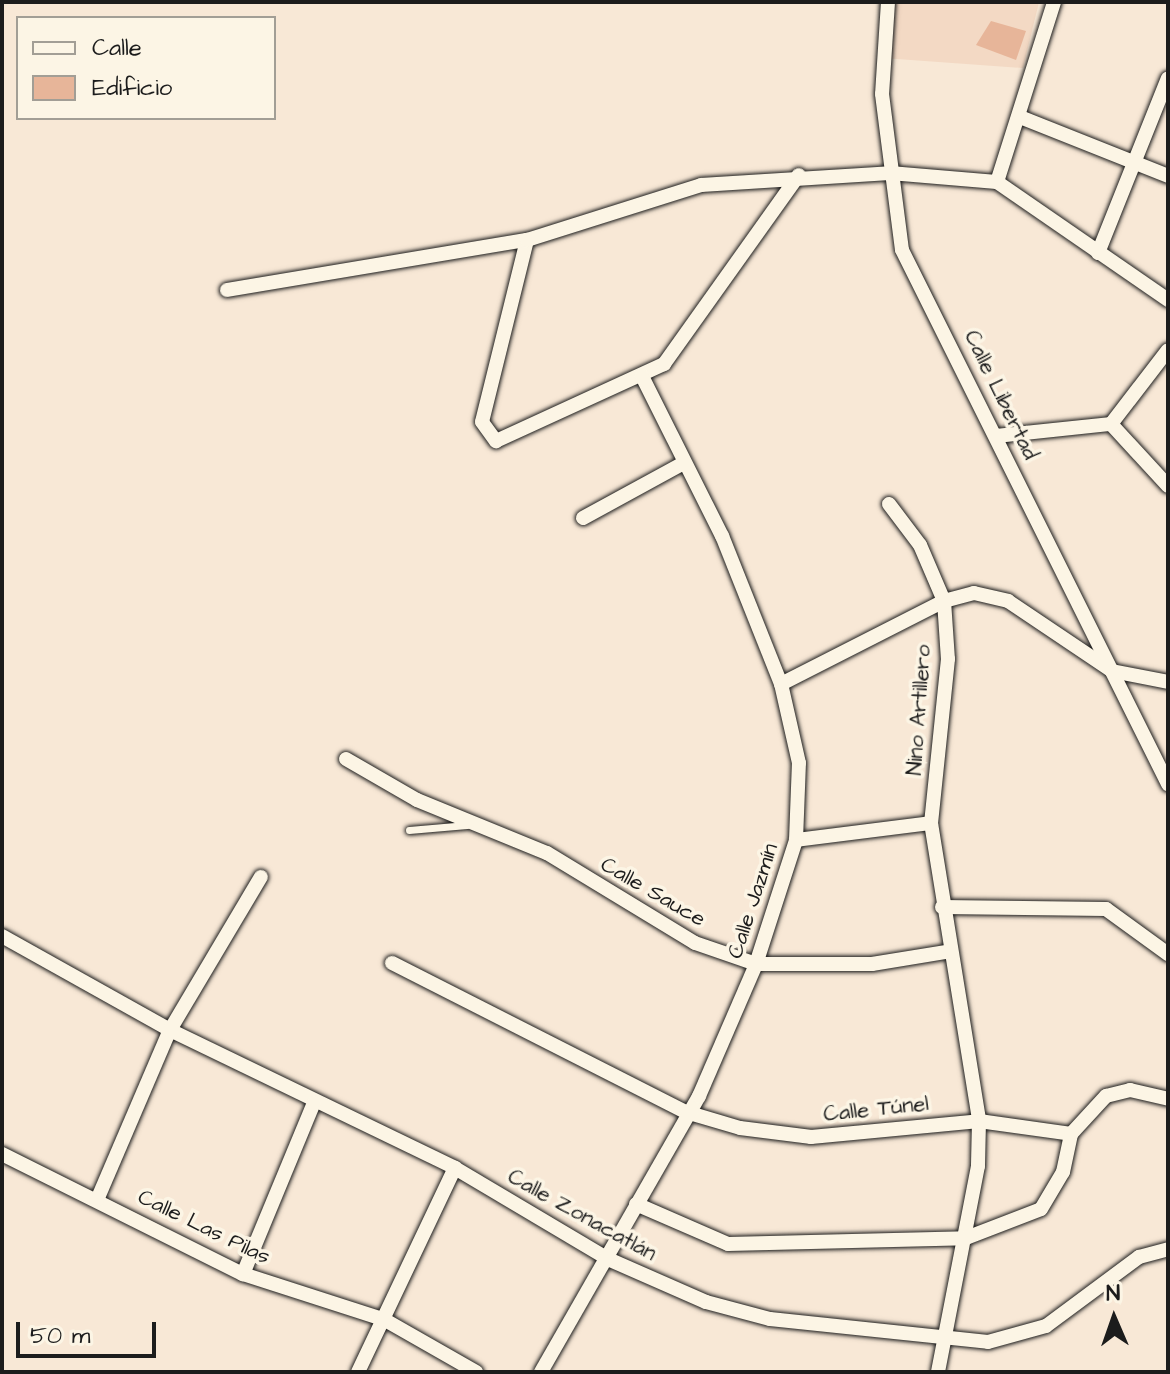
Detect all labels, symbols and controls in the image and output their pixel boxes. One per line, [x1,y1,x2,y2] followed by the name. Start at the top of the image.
[16,16,276,120] legend
[92,31,142,65] text: Calle
[92,71,172,105] text: Edificio
[958,326,1044,464] street label: Calle Libertad
[901,644,937,776] street label: Nino Artillero
[722,840,784,962] street label: Calle Jazmín
[596,851,710,933] street label: Calle Sauce
[822,1090,930,1128] street label: Calle Túnel
[503,1163,661,1267] street label: Calle Zonacatlán
[134,1184,274,1270] street label: Calle Las Pilas
[1074,1278,1154,1358] north arrow
[1106,1278,1121,1309] text: N
[20,1306,160,1356] scale bar
[30,1319,90,1353] text: 50 m

